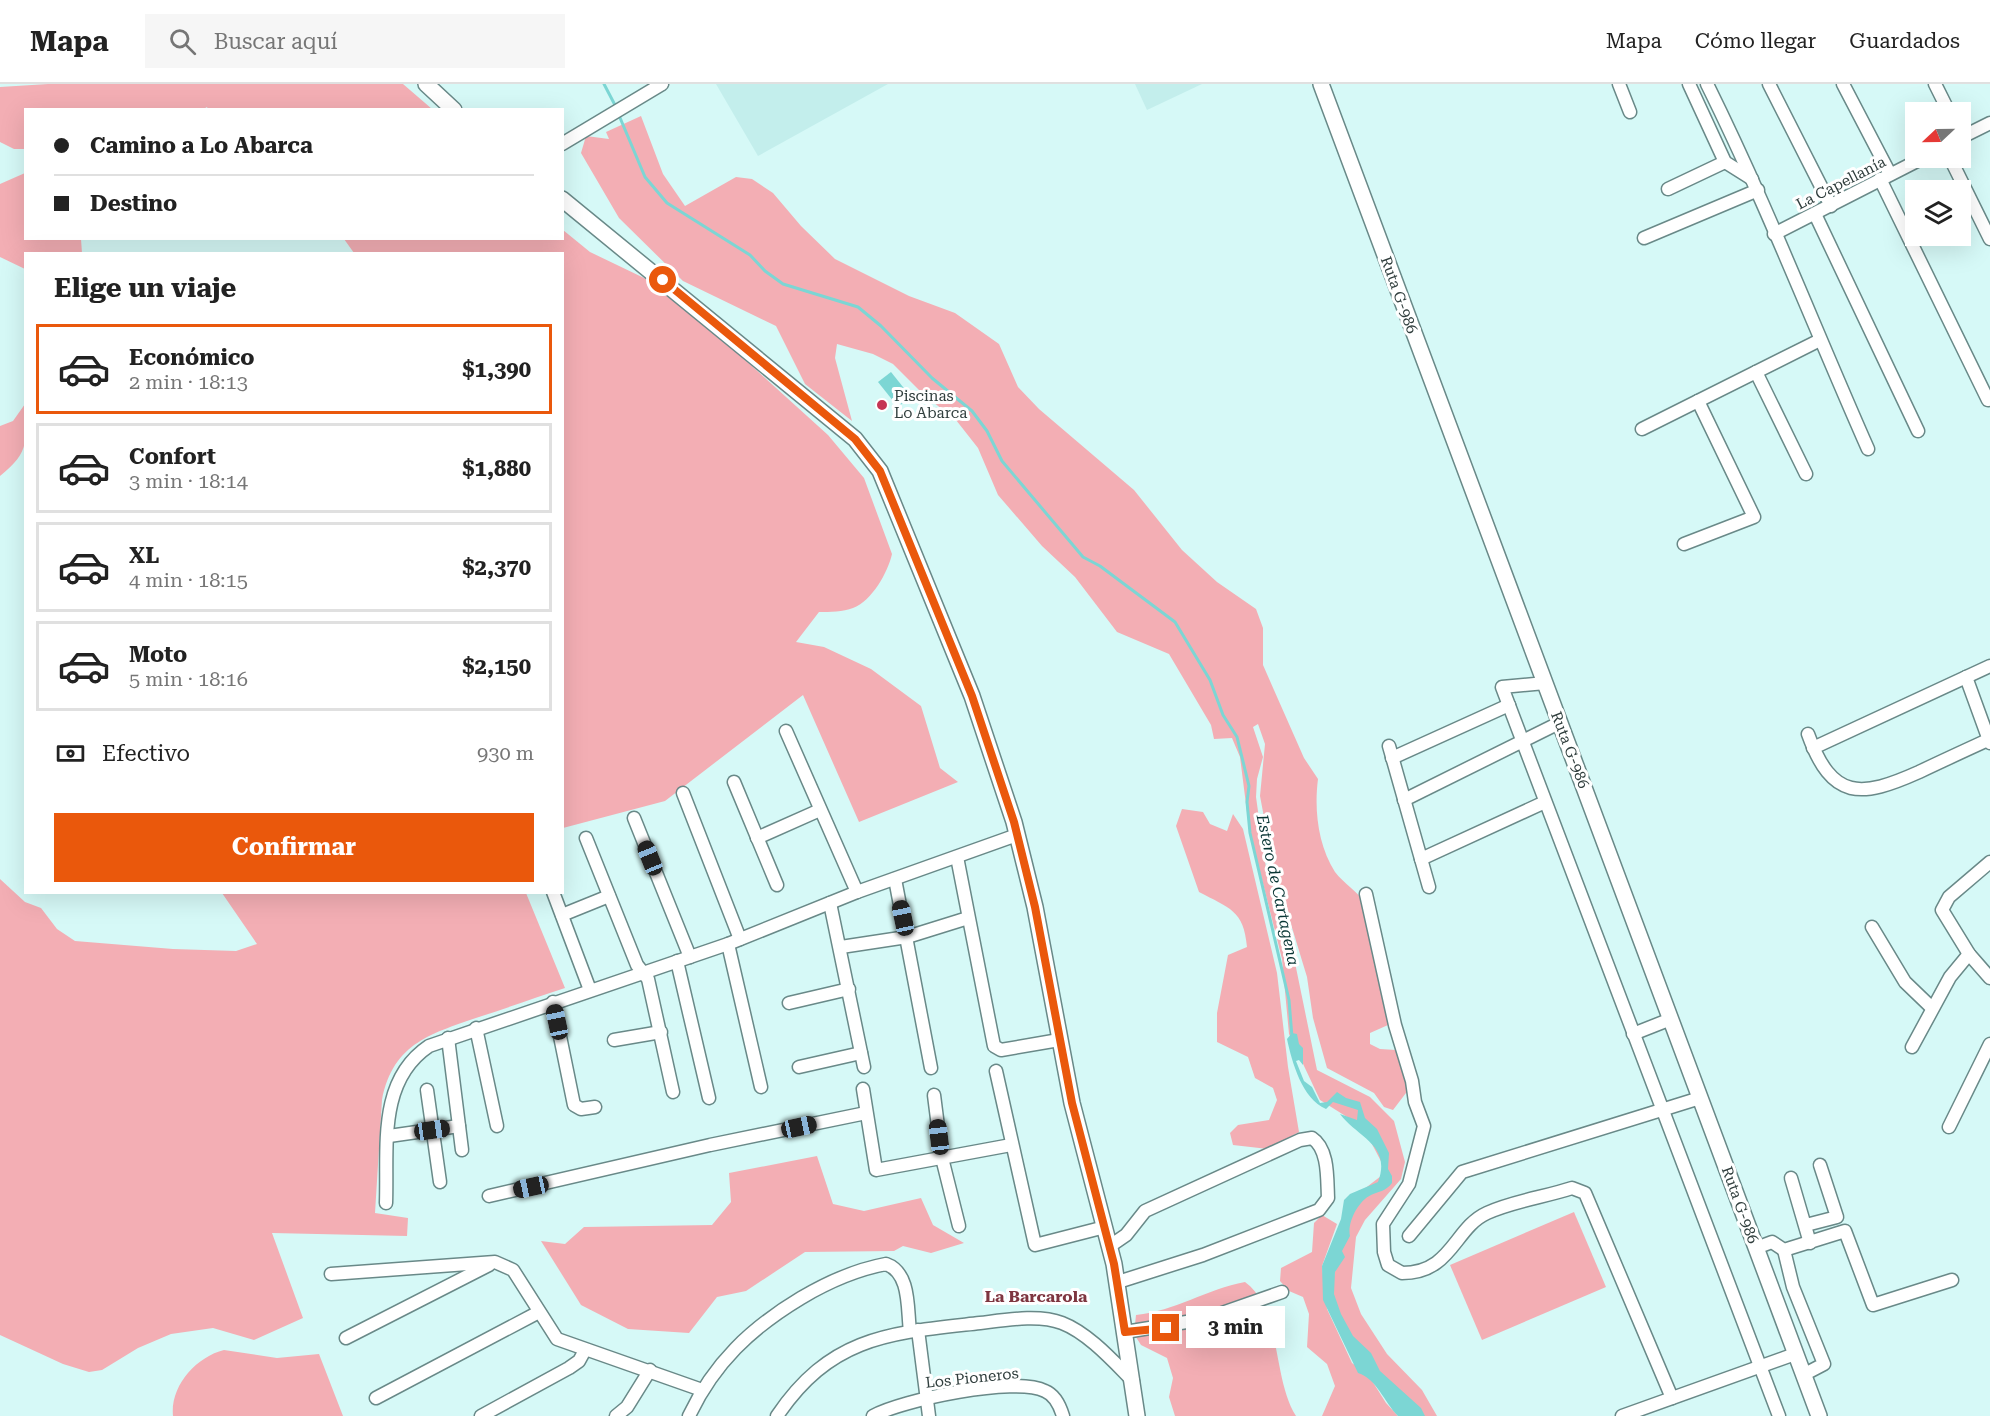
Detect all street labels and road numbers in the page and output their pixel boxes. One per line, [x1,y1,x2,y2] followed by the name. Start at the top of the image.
[1793,153,1889,213] street label: La Capellanía
[1377,254,1421,336] street label: Ruta G-986
[1547,709,1593,791] street label: Ruta G-986
[1718,1164,1762,1246] street label: Ruta G-986
[925,1364,1019,1392] street label: Los Pioneros

